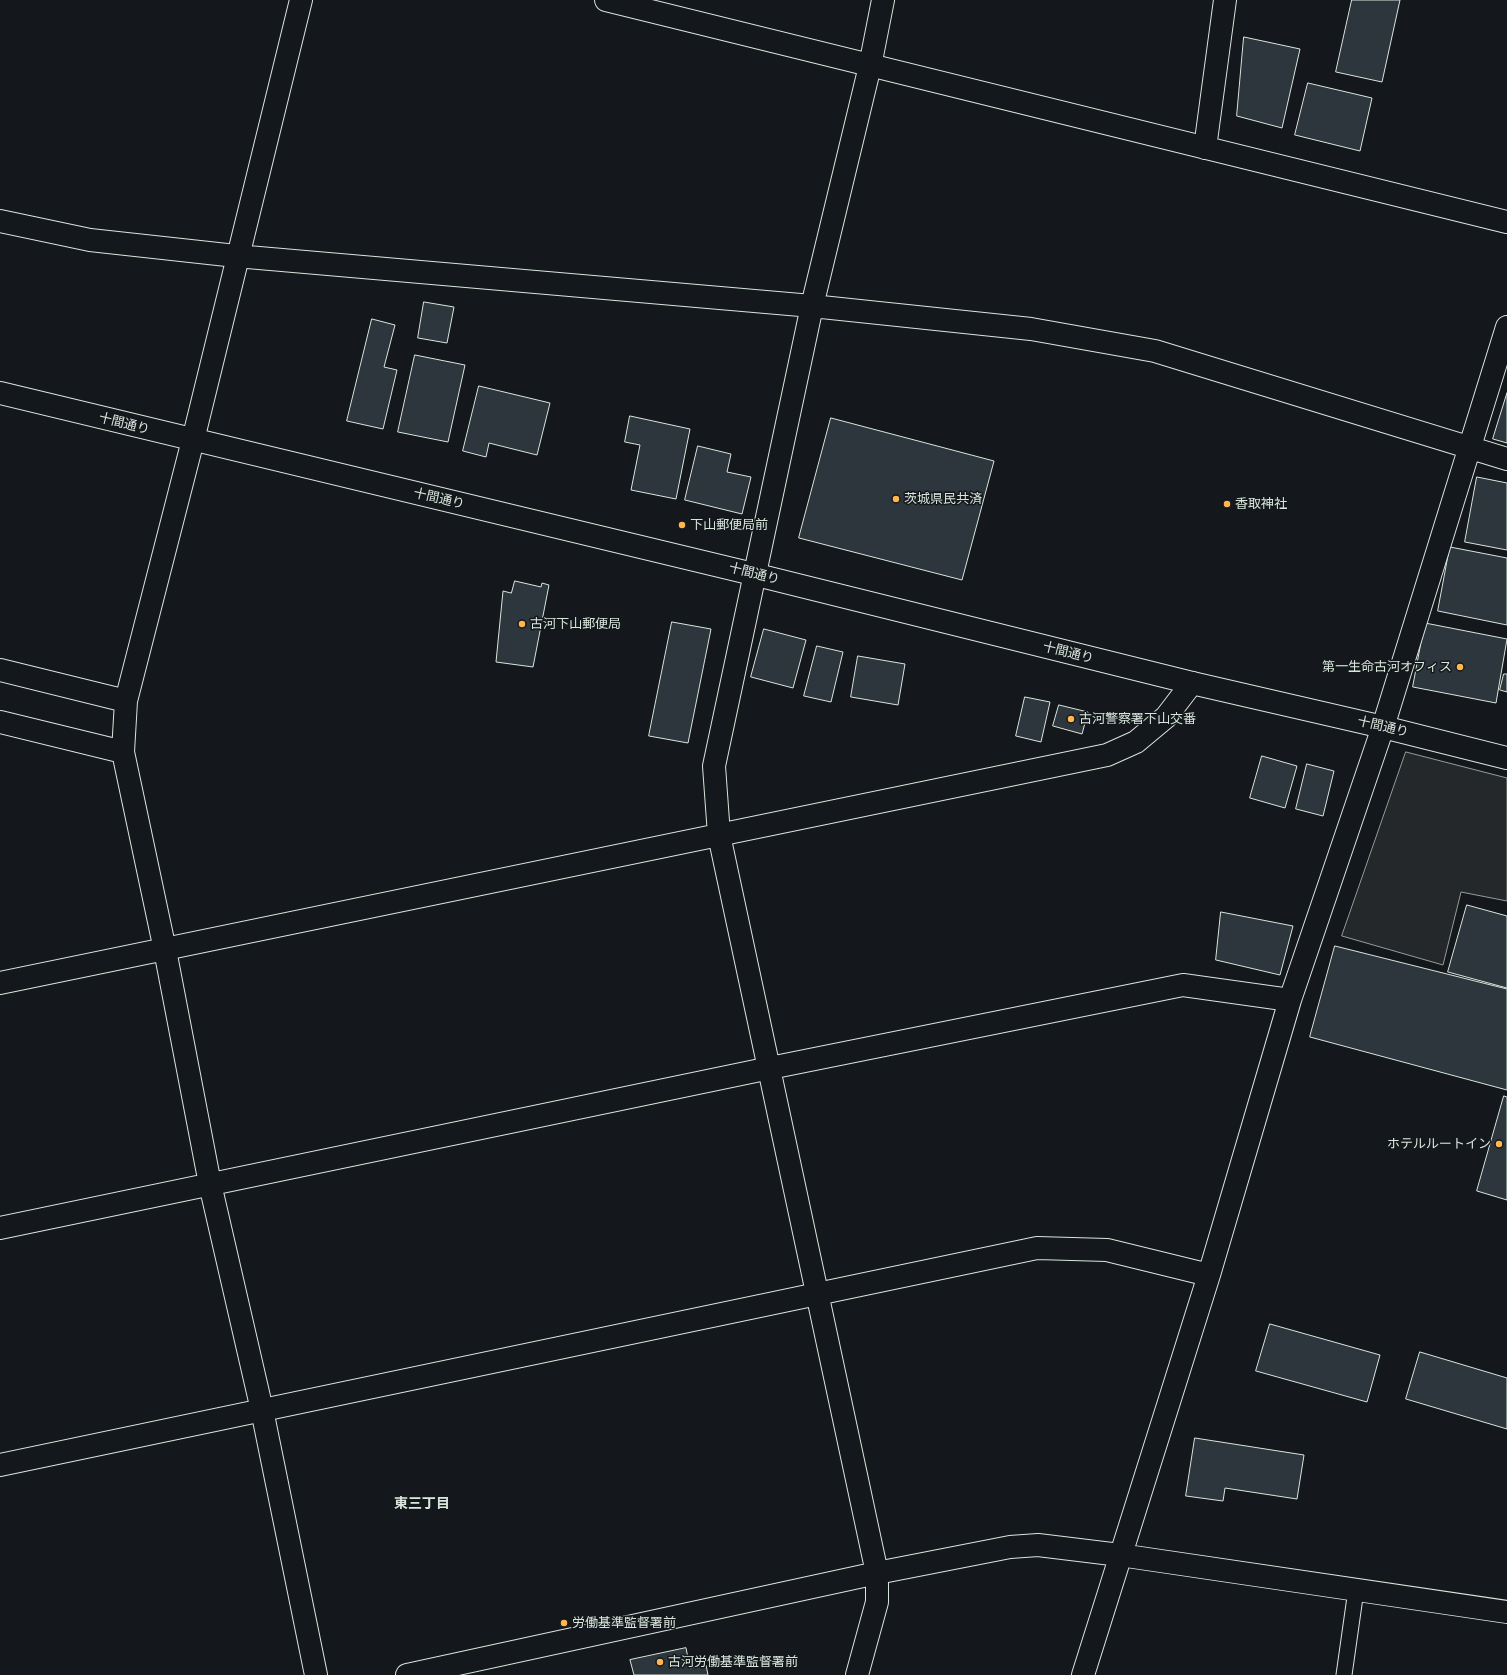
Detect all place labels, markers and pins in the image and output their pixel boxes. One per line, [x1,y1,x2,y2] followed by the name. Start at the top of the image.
[904,491,982,507] place label: 茨城県民共済
[891,494,901,504] marker: 茨城県民共済
[1235,496,1287,512] place label: 香取神社
[1222,499,1232,509] marker: 香取神社
[690,517,768,533] place label: 下山郵便局前
[677,520,687,530] marker: 下山郵便局前
[530,616,621,632] place label: 古河下山郵便局
[517,619,527,629] marker: 古河下山郵便局
[1322,659,1452,675] place label: 第一生命古河オフィス
[1455,662,1465,672] marker: 第一生命古河オフィス
[1079,711,1196,727] place label: 古河警察署下山交番
[1066,714,1076,724] marker: 古河警察署下山交番
[1387,1136,1491,1152] place label: ホテルルートイン
[1494,1139,1504,1149] marker: ホテルルートイン
[572,1615,676,1631] place label: 労働基準監督署前
[559,1618,569,1628] marker: 労働基準監督署前
[668,1654,798,1670] place label: 古河労働基準監督署前
[655,1657,665,1667] marker: 古河労働基準監督署前

